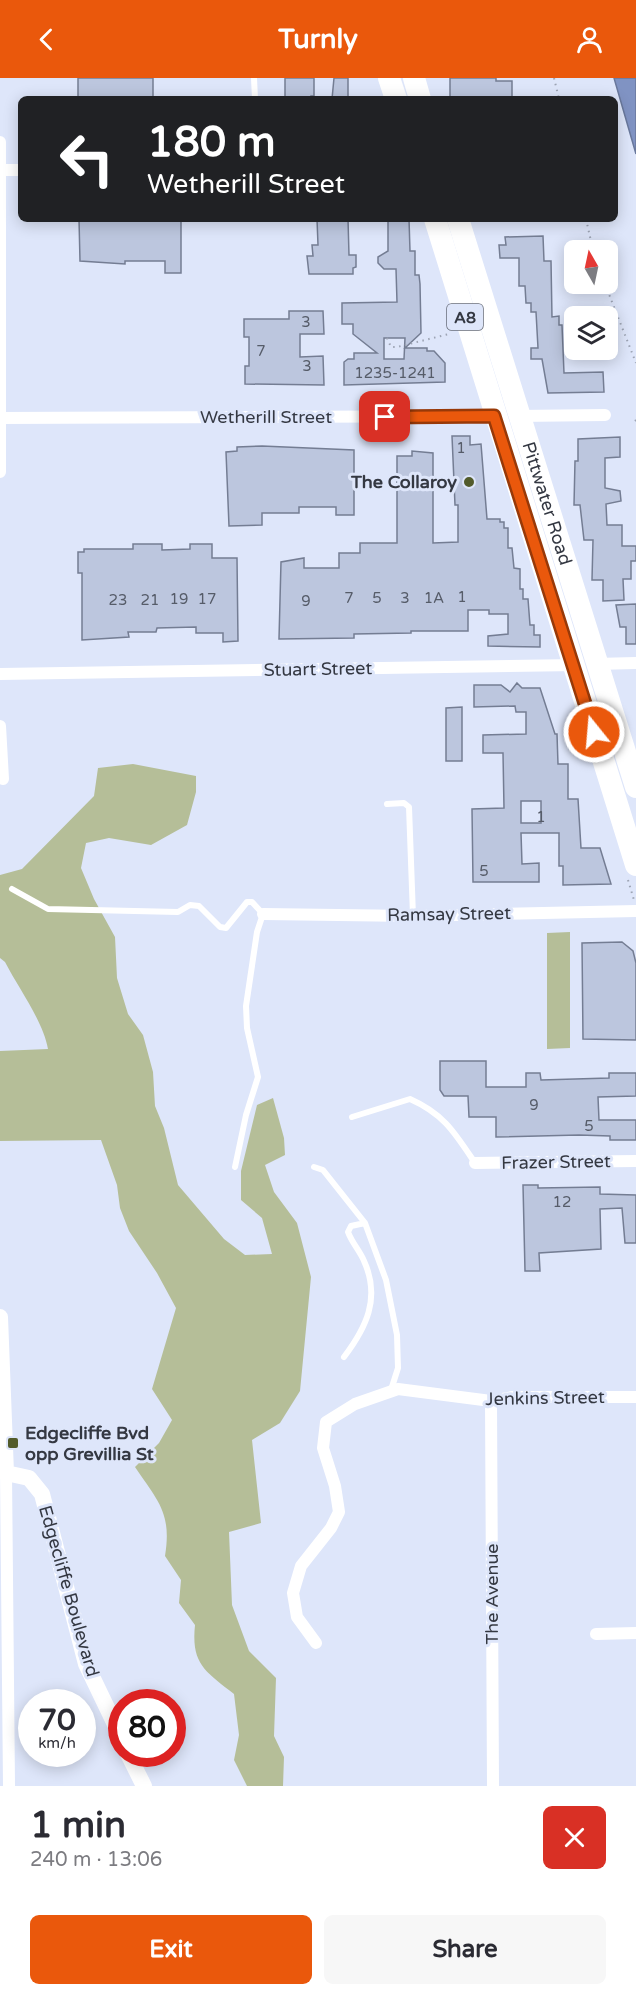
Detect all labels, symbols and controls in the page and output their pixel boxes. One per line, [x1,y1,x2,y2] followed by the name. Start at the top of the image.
[30,23,63,56] icon: back
[278,23,358,56] text: Turnly
[573,23,606,56] icon: person
[147,117,276,168] text: 180 m
[48,120,126,198] icon: left
[147,168,345,201] text: Wetherill Street
[564,240,618,294] north arrow
[564,240,618,360] map controls
[447,304,483,330] road number: A8
[564,306,618,360] button: layers
[301,313,311,331] house number: 3
[256,342,266,360] house number: 7
[302,357,312,375] house number: 3
[354,364,436,382] house number: 1235-1241
[359,391,410,442] pin
[368,400,401,433] icon: arrive
[200,406,332,428] street label: Wetherill Street
[456,439,466,457] house number: 1
[517,439,577,568] street label: Pittwater Road
[350,471,457,493] place label: The Collaroy
[462,475,476,489] marker: The Collaroy
[457,588,467,606] house number: 1
[344,589,354,607] house number: 7
[372,589,382,607] house number: 5
[400,589,410,607] house number: 3
[424,589,444,607] house number: 1A
[170,590,188,608] house number: 19
[198,590,216,608] house number: 17
[109,591,127,609] house number: 23
[141,591,159,609] house number: 21
[301,592,311,610] house number: 9
[264,657,373,681] street label: Stuart Street
[562,700,626,764] position arrow
[536,808,546,826] house number: 1
[479,862,489,880] house number: 5
[387,902,511,926] street label: Ramsay Street
[529,1096,539,1114] house number: 9
[584,1117,594,1135] house number: 5
[501,1150,611,1174] street label: Frazer Street
[553,1193,571,1211] house number: 12
[485,1386,605,1410] street label: Jenkins Street
[25,1422,154,1465] place label: Edgecliffe Bvd opp Grevillia St
[6,1436,20,1450] marker: Edgecliffe Bvd opp Grevillia St
[34,1503,104,1679] street label: Edgecliffe Boulevard
[481,1543,503,1645] street label: The Avenue
[108,1689,186,1767] speed limit sign: 80
[38,1702,76,1739] text: 70
[38,1734,76,1752] text: km/h
[30,1804,126,1847] text: 1 min
[543,1806,606,1869] button: close
[30,1848,162,1872] text: 240 m · 13:06
[30,1915,312,1984] button: Exit
[324,1915,606,1984] button: Share

